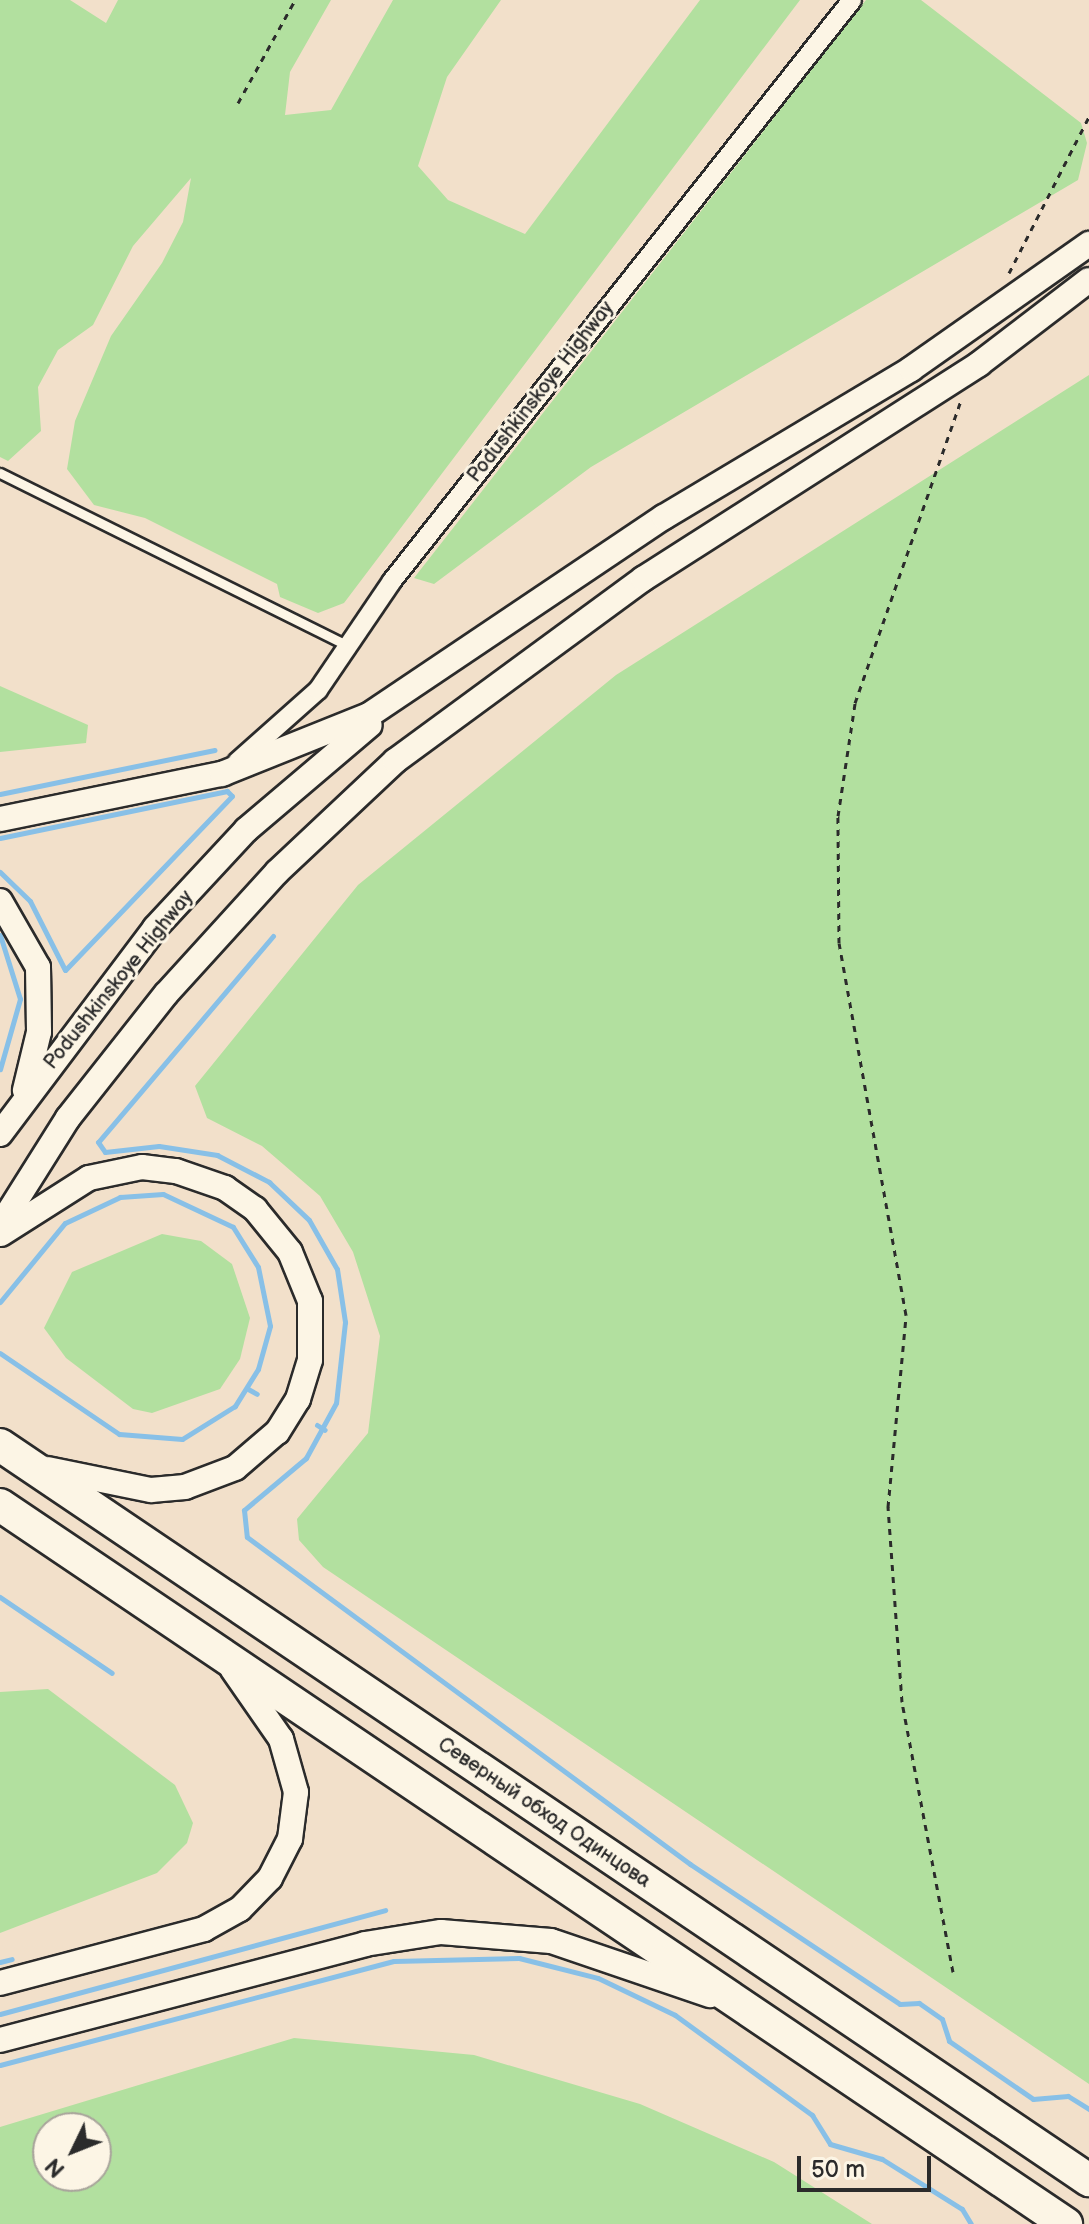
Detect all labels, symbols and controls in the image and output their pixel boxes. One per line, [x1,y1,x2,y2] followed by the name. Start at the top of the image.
[463,297,619,487] street label: Podushkinskoye Highway
[39,886,199,1074] street label: Podushkinskoye Highway
[433,1733,655,1893] street label: Северный обход Одинцова
[32,2112,112,2192] north arrow
[801,2140,935,2190] scale bar
[40,2152,71,2183] text: N
[811,2155,865,2184] text: 50 m

